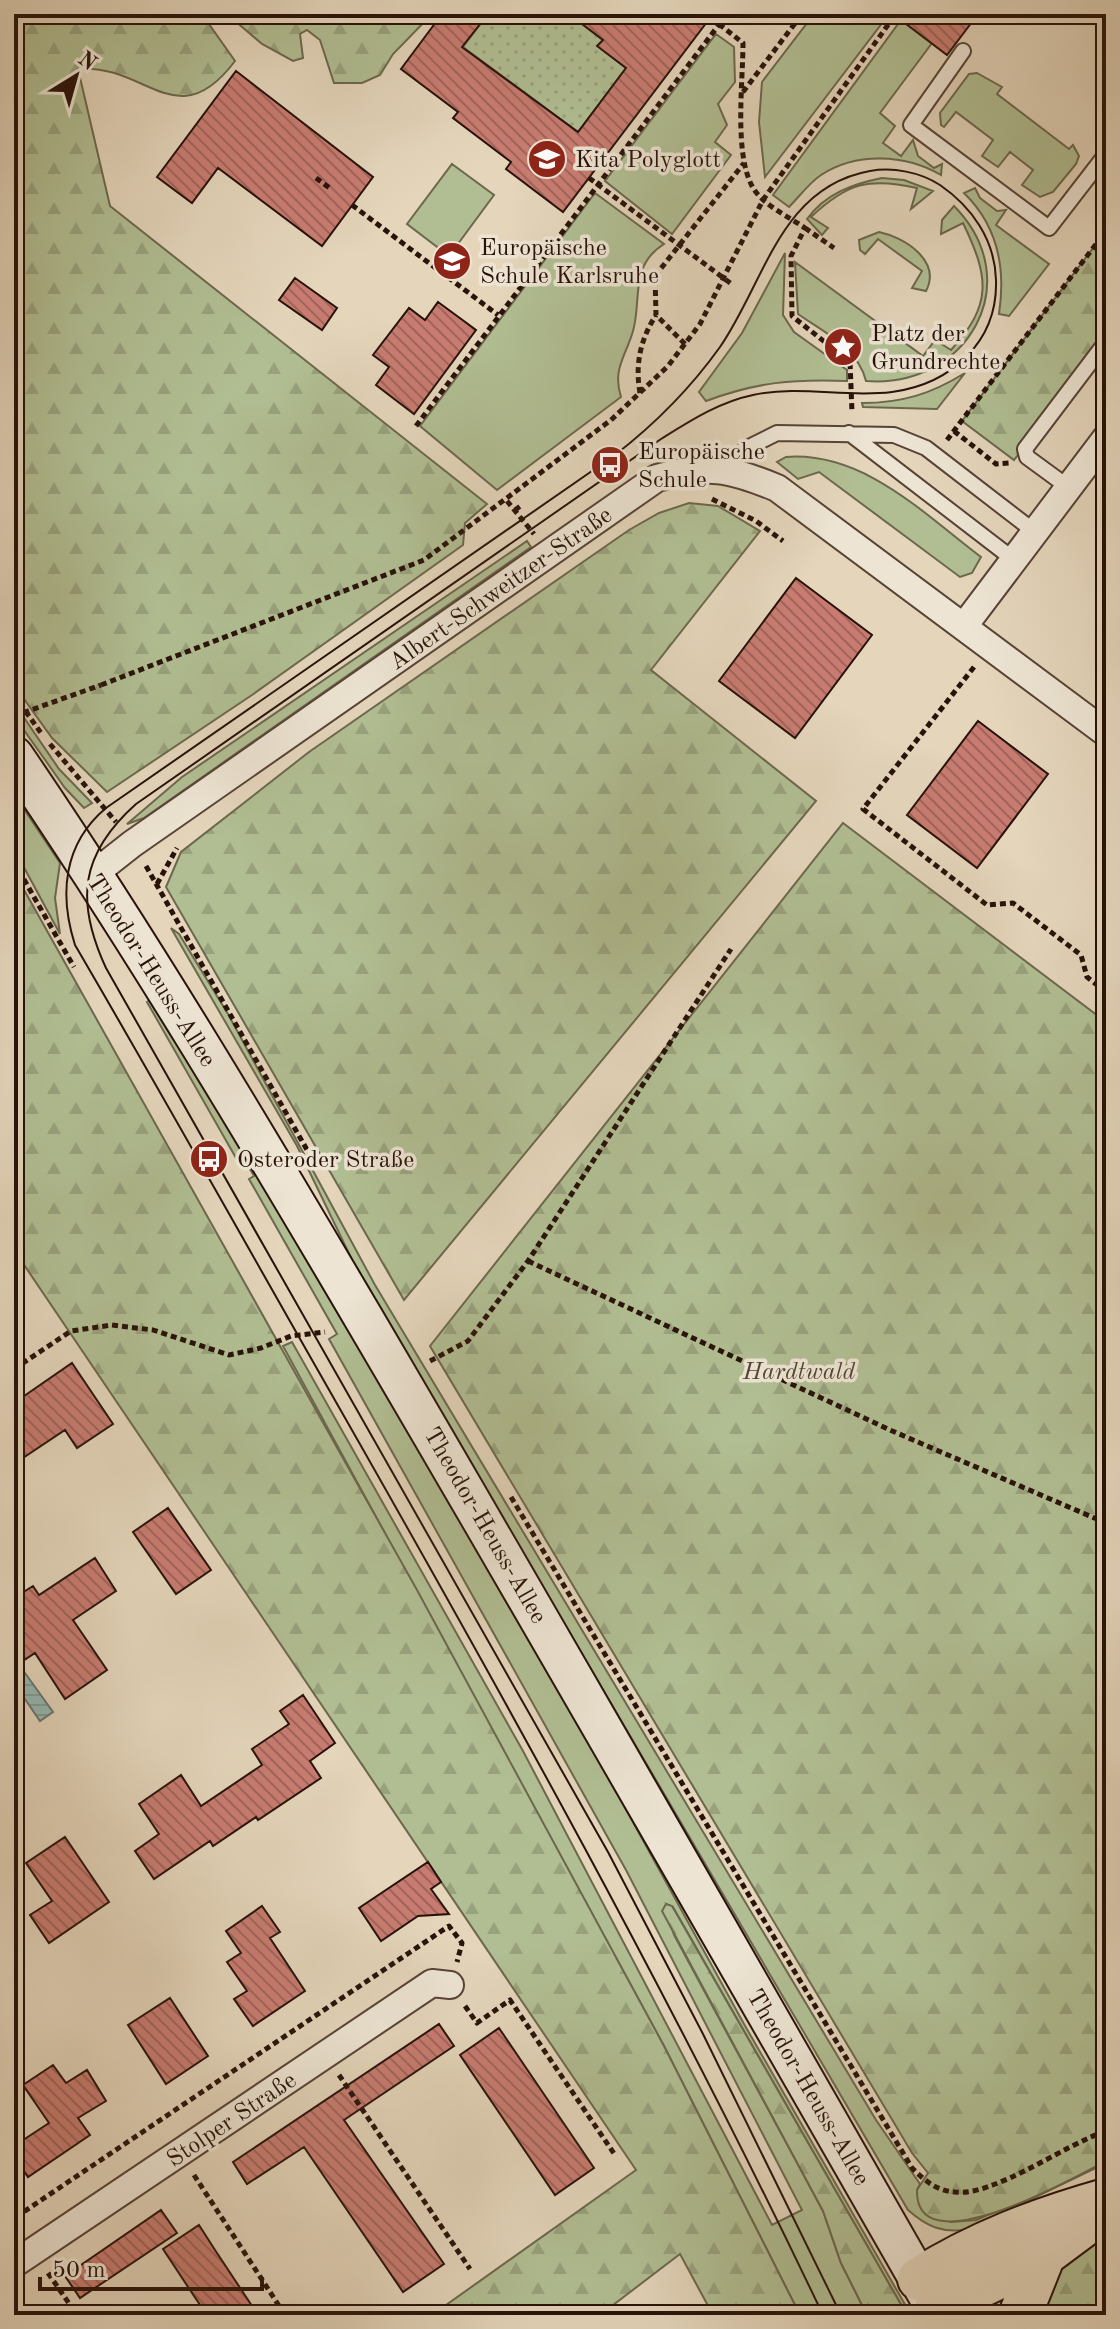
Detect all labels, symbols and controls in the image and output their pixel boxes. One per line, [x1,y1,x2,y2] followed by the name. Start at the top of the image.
[36,36,116,116] north arrow
[73,48,100,76] text: N
[526,138,568,180] school or university icon: Kita Polyglott
[575,149,721,173] place label: Kita Polyglott
[480,237,659,289] place label: Europäische Schule Karlsruhe
[431,240,473,282] school or university icon: Europäische Schule Karlsruhe
[871,323,1000,375] place label: Platz der Grundrechte
[822,326,864,368] place icon: Platz der Grundrechte
[638,441,765,493] place label: Europäische Schule
[589,444,631,486] bus stop icon: Europäische Schule
[385,504,617,676] street label: Albert-Schweitzer-Straße
[81,871,219,1072] street label: Theodor-Heuss-Allee
[188,1138,230,1180] bus stop icon: Osteroder Straße
[237,1149,414,1173] place label: Osteroder Straße
[742,1361,856,1385] park label: Hardtwald
[418,1424,550,1628] street label: Theodor-Heuss-Allee
[741,1986,873,2190] street label: Theodor-Heuss-Allee
[163,2069,301,2173] street label: Stolper Straße
[40,2241,262,2291] scale bar
[52,2259,106,2283] text: 50 m

